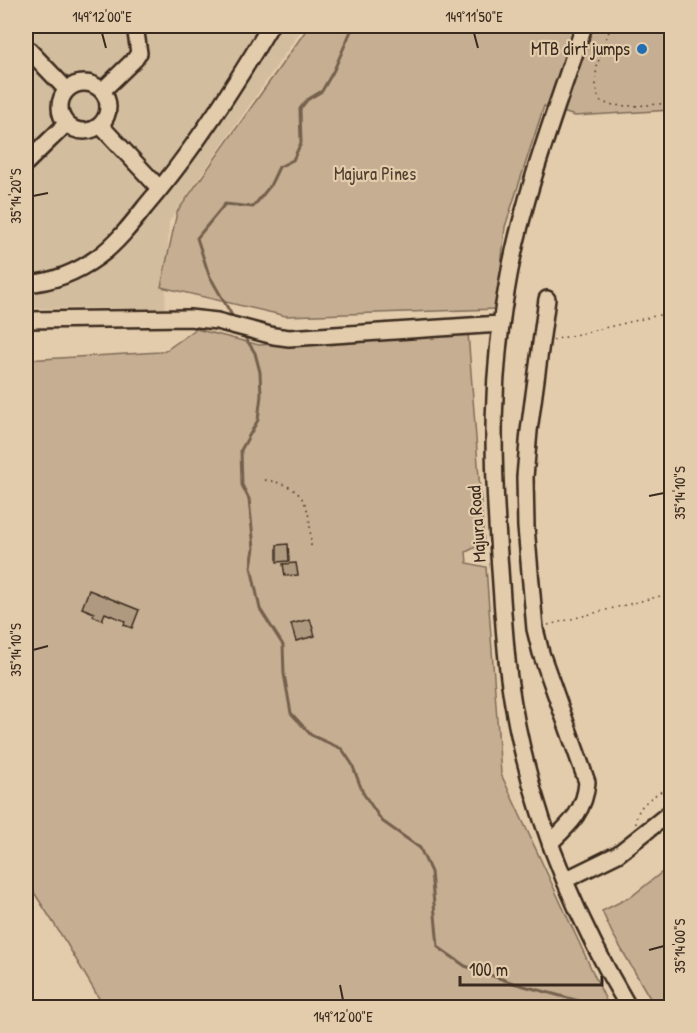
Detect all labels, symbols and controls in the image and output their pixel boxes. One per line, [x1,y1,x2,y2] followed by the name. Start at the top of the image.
[72,6,132,27] text: 149°12'00"E
[445,6,503,27] text: 149°11'50"E
[531,36,630,61] place label: MTB dirt jumps
[635,42,649,56] marker: MTB dirt jumps
[334,161,416,186] park label: Majura Pines
[5,168,26,224] text: 35°14'20"S
[669,466,690,520] text: 35°14'10"S
[461,485,492,563] street label: Majura Road
[5,623,26,677] text: 35°14'10"S
[669,918,690,973] text: 35°14'00"S
[460,949,602,987] scale bar
[469,957,508,982] text: 100 m
[313,1006,373,1027] text: 149°12'00"E

